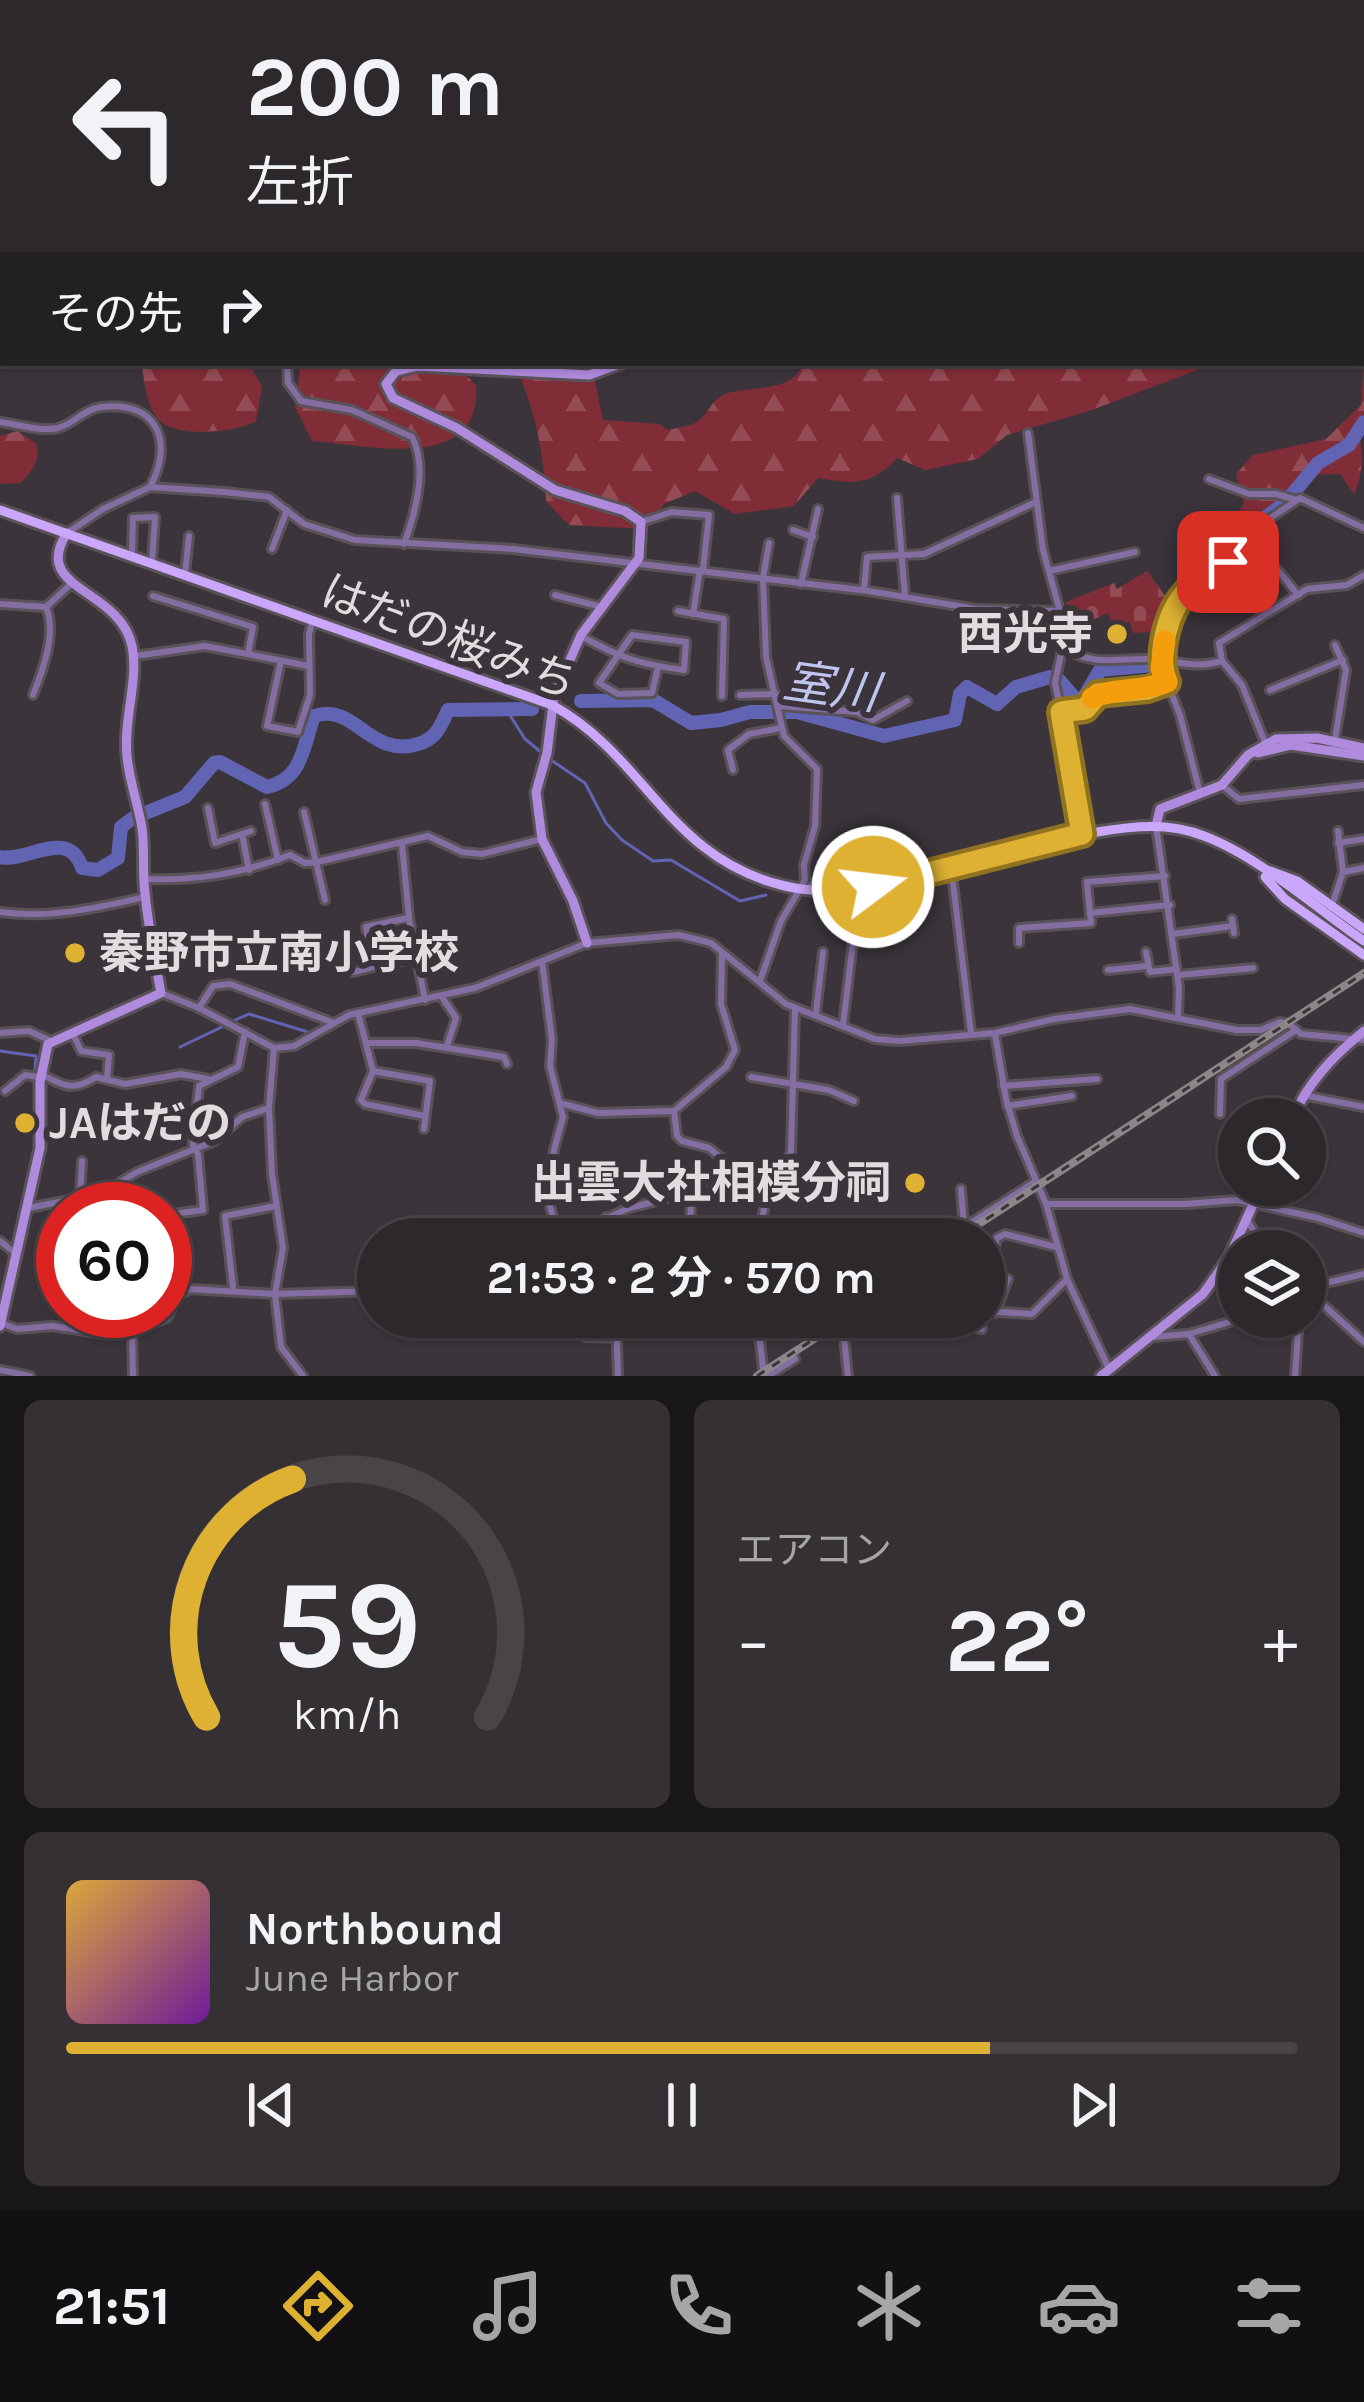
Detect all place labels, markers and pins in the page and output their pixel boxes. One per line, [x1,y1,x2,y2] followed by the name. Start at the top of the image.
[1177,511,1279,613] pin
[958,608,1093,660] place label: 西光寺
[1104,621,1130,647] marker: 西光寺
[99,927,459,979] place label: 秦野市立南小学校
[62,940,88,966] marker: 秦野市立南小学校
[49,1097,231,1149] place label: JAはだの
[12,1110,38,1136] marker: JAはだの
[531,1157,891,1209] place label: 出雲大社相模分祠
[902,1170,928,1196] marker: 出雲大社相模分祠

